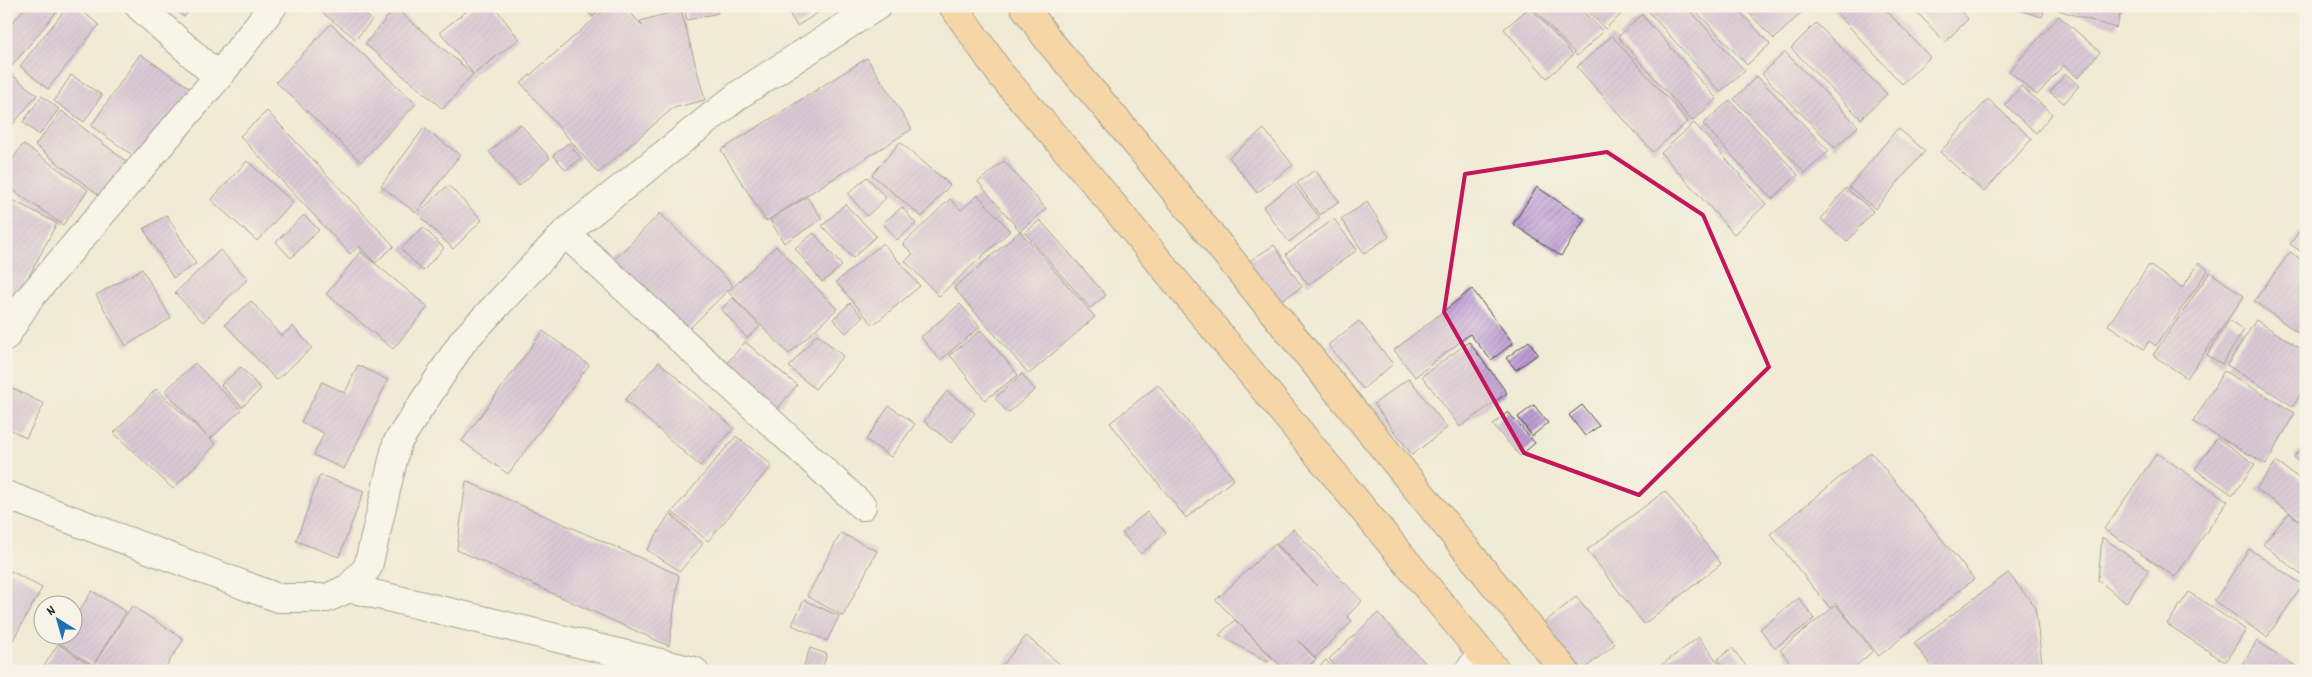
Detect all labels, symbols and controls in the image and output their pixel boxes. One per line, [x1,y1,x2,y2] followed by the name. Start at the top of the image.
[32,594,82,644] north arrow
[43,601,60,621] text: N

